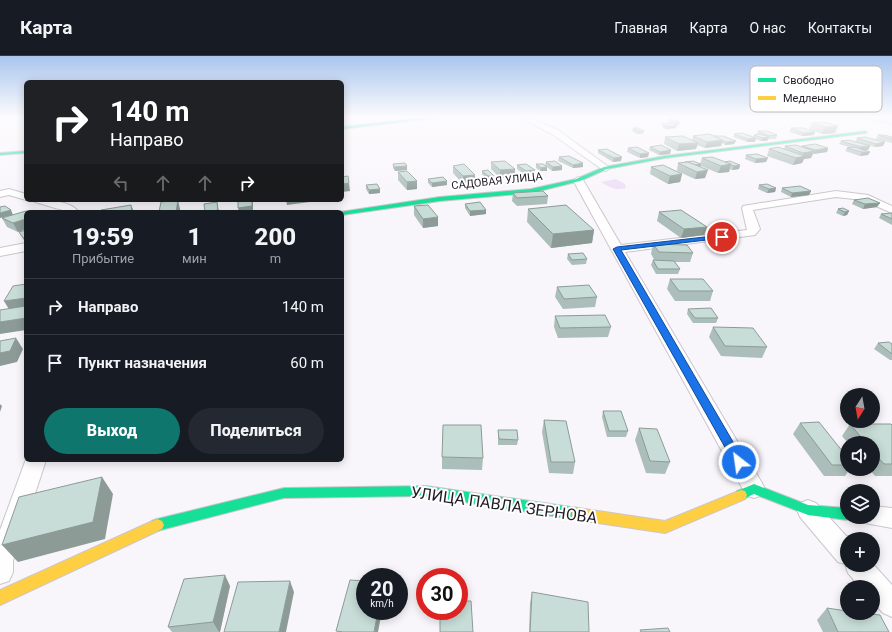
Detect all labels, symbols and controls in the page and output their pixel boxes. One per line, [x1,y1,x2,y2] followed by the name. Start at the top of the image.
[20,16,72,39] text: Карта
[614,20,667,36] text: Главная
[689,20,728,36] text: Карта
[750,20,786,36] text: О нас
[808,20,872,36] text: Контакты
[750,66,882,112] legend
[783,74,834,87] text: Свободно
[783,92,836,105] text: Медленно
[110,95,189,128] text: 140 m
[44,96,96,148] icon: right
[110,129,183,150] text: Направо
[451,170,544,192] street label: САДОВАЯ УЛИЦА
[110,172,132,194] icon: left
[152,172,174,194] icon: ahead
[194,172,216,194] icon: ahead
[236,172,258,194] icon: right
[705,220,739,254] pin
[72,223,134,251] text: 19:59
[187,223,201,251] text: 1
[255,223,296,251] text: 200
[711,226,733,248] icon: arrive
[72,251,134,266] text: Прибытие
[182,251,207,266] text: мин
[270,251,281,266] text: m
[44,296,66,318] icon: right
[78,298,139,316] text: Направо
[282,298,324,316] text: 140 m
[44,352,66,374] icon: arrive
[78,354,207,372] text: Пункт назначения
[290,354,324,372] text: 60 m
[840,388,880,428] north arrow
[840,388,880,620] map controls
[44,408,180,454] button: Выход
[188,408,324,454] button: Поделиться
[840,436,880,476] button: sound
[718,441,760,483] position arrow
[410,483,599,528] street label: УЛИЦА ПАВЛА ЗЕРНОВА
[840,484,880,524] button: layers
[840,532,880,572] button: +
[416,568,468,620] speed limit sign: 30
[371,577,393,601] text: 20
[840,580,880,620] button: −
[370,598,394,609] text: km/h

